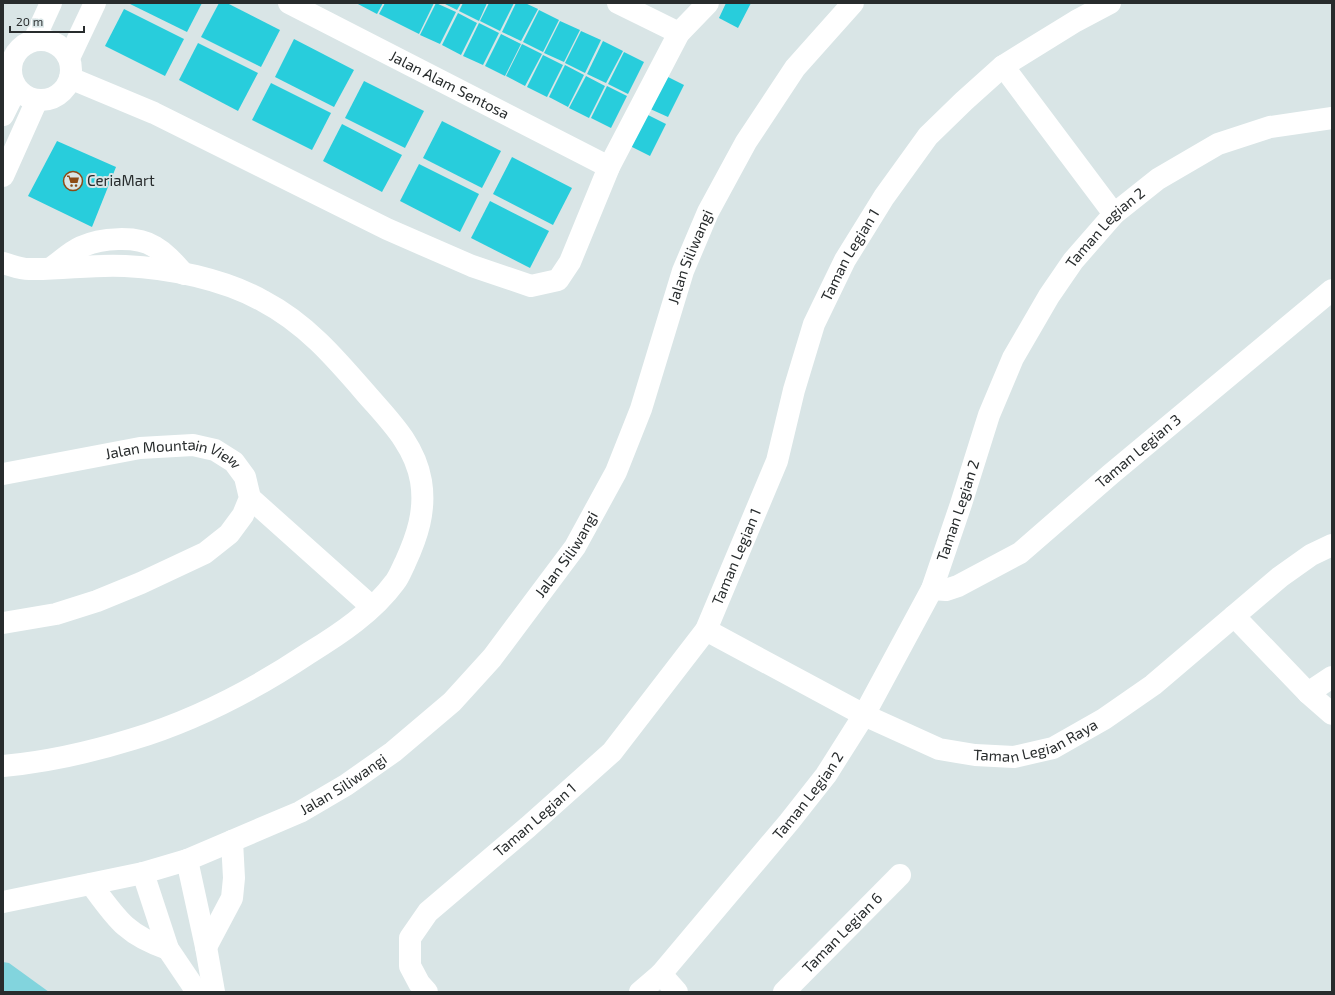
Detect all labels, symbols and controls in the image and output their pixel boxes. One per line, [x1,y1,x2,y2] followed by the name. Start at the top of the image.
[10,8,84,34] scale bar
[16,14,43,28] text: 20 m
[387,46,512,122] street label: Jalan Alam Sentosa
[62,170,84,192] supermarket icon: CeriaMart
[87,171,155,189] place label: CeriaMart
[1061,183,1148,271] street label: Taman Legian 2
[816,205,883,304] street label: Taman Legian 1
[663,207,716,306] street label: Jalan Siliwangi
[1091,410,1184,491] street label: Taman Legian 3
[103,435,246,472] street label: Jalan Mountain View
[932,457,982,563] street label: Taman Legian 2
[707,506,764,608] street label: Taman Legian 1
[531,508,601,600] street label: Jalan Siliwangi
[973,715,1101,766] street label: Taman Legian Raya
[768,748,846,843] street label: Taman Legian 2
[296,749,390,818] street label: Jalan Siliwangi
[490,779,579,860] street label: Taman Legian 1
[798,888,885,976] street label: Taman Legian 6

